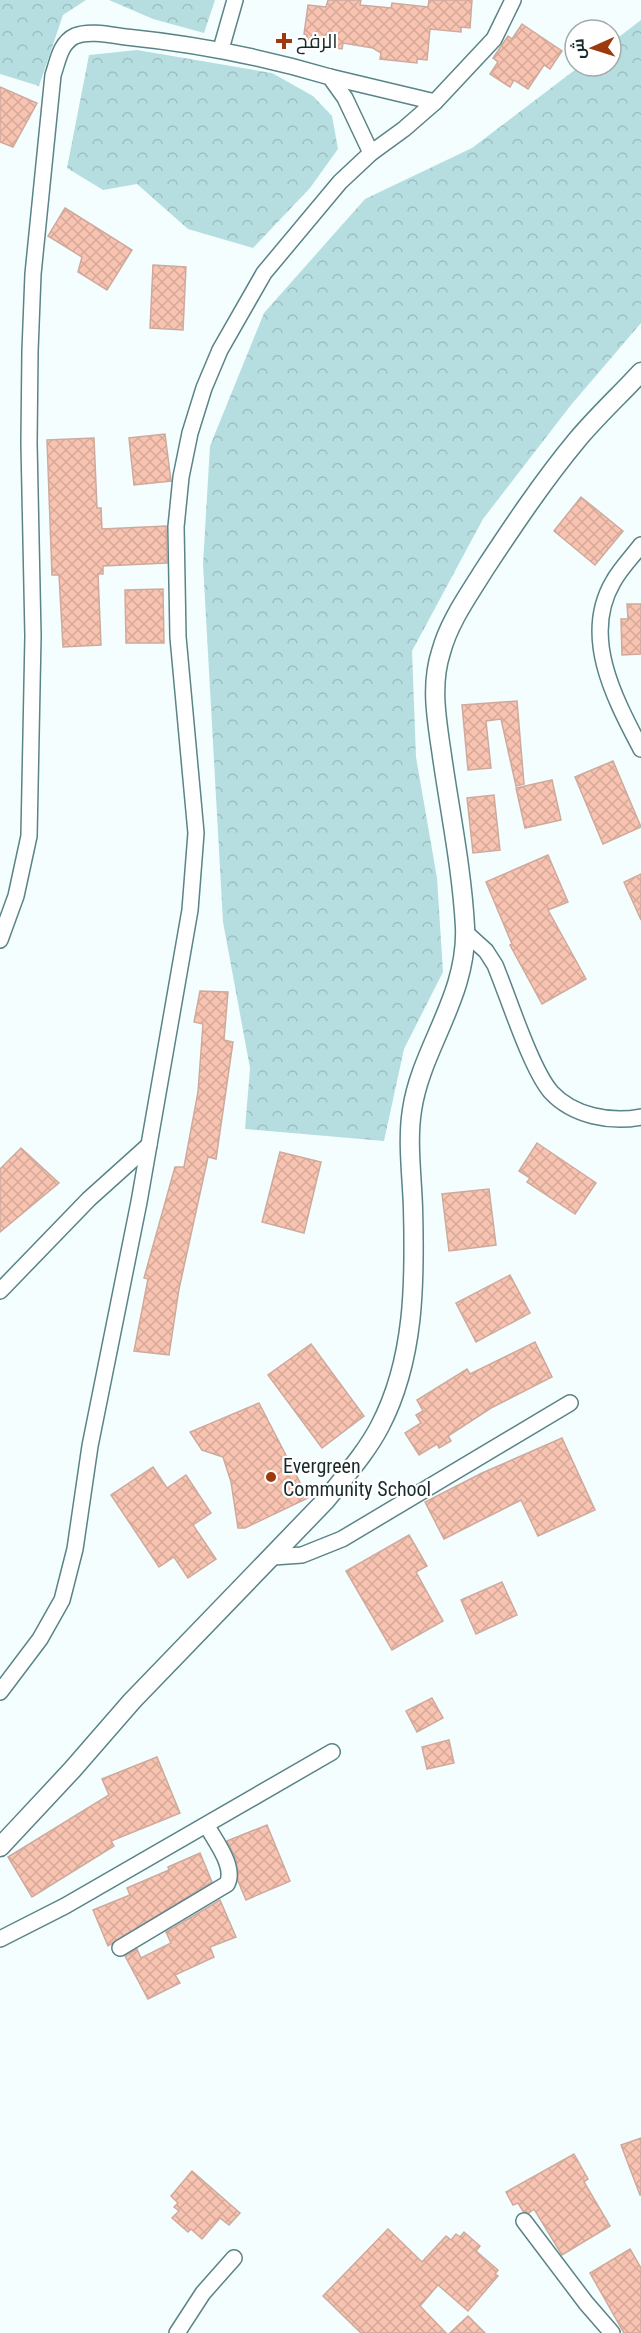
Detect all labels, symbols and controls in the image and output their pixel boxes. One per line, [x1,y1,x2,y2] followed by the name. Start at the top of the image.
[563,18,623,78] north arrow
[296,29,338,55] place label: الرفح
[277,34,291,48] marker: الرفح
[568,38,589,60] text: ش
[283,1454,431,1501] place label: Evergreen Community School
[264,1470,278,1484] marker: Evergreen Community School

